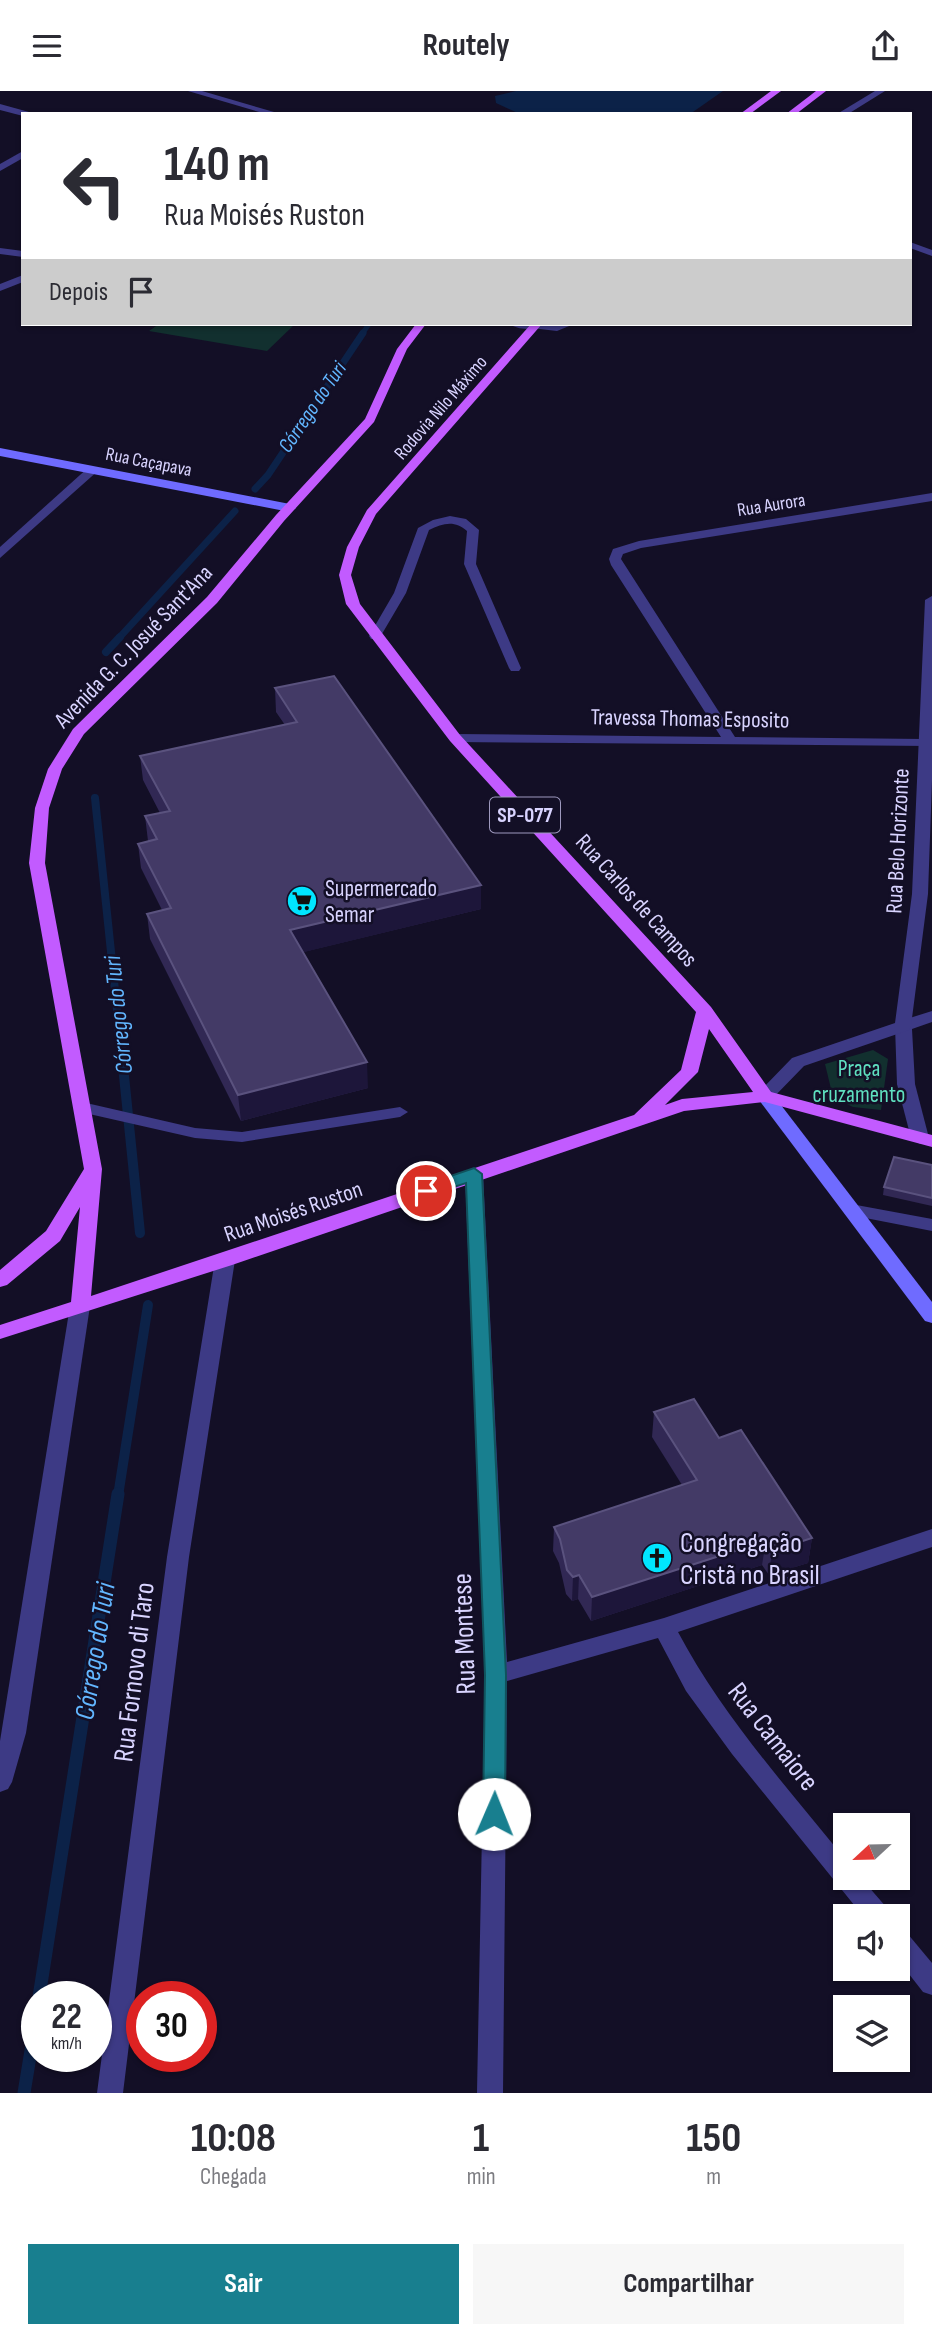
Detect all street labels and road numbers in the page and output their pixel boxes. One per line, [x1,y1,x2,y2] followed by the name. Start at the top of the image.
[390,351,493,465] street label: Rodovia Nilo Máximo
[104,443,194,482] street label: Rua Caçapava
[736,489,807,522] street label: Rua Aurora
[48,559,219,735] street label: Avenida G. C. Josué Sant'Ana
[590,703,790,735] street label: Travessa Thomas Esposito
[880,768,916,914] street label: Rua Belo Horizonte
[490,797,560,833] road number: SP-077
[569,829,703,973] street label: Rua Carlos de Campos
[221,1175,366,1249] street label: Rua Moisés Ruston
[446,1573,483,1695] street label: Rua Montese
[107,1581,162,1764] street label: Rua Fornovo di Taro
[720,1676,825,1798] street label: Rua Camaiore

